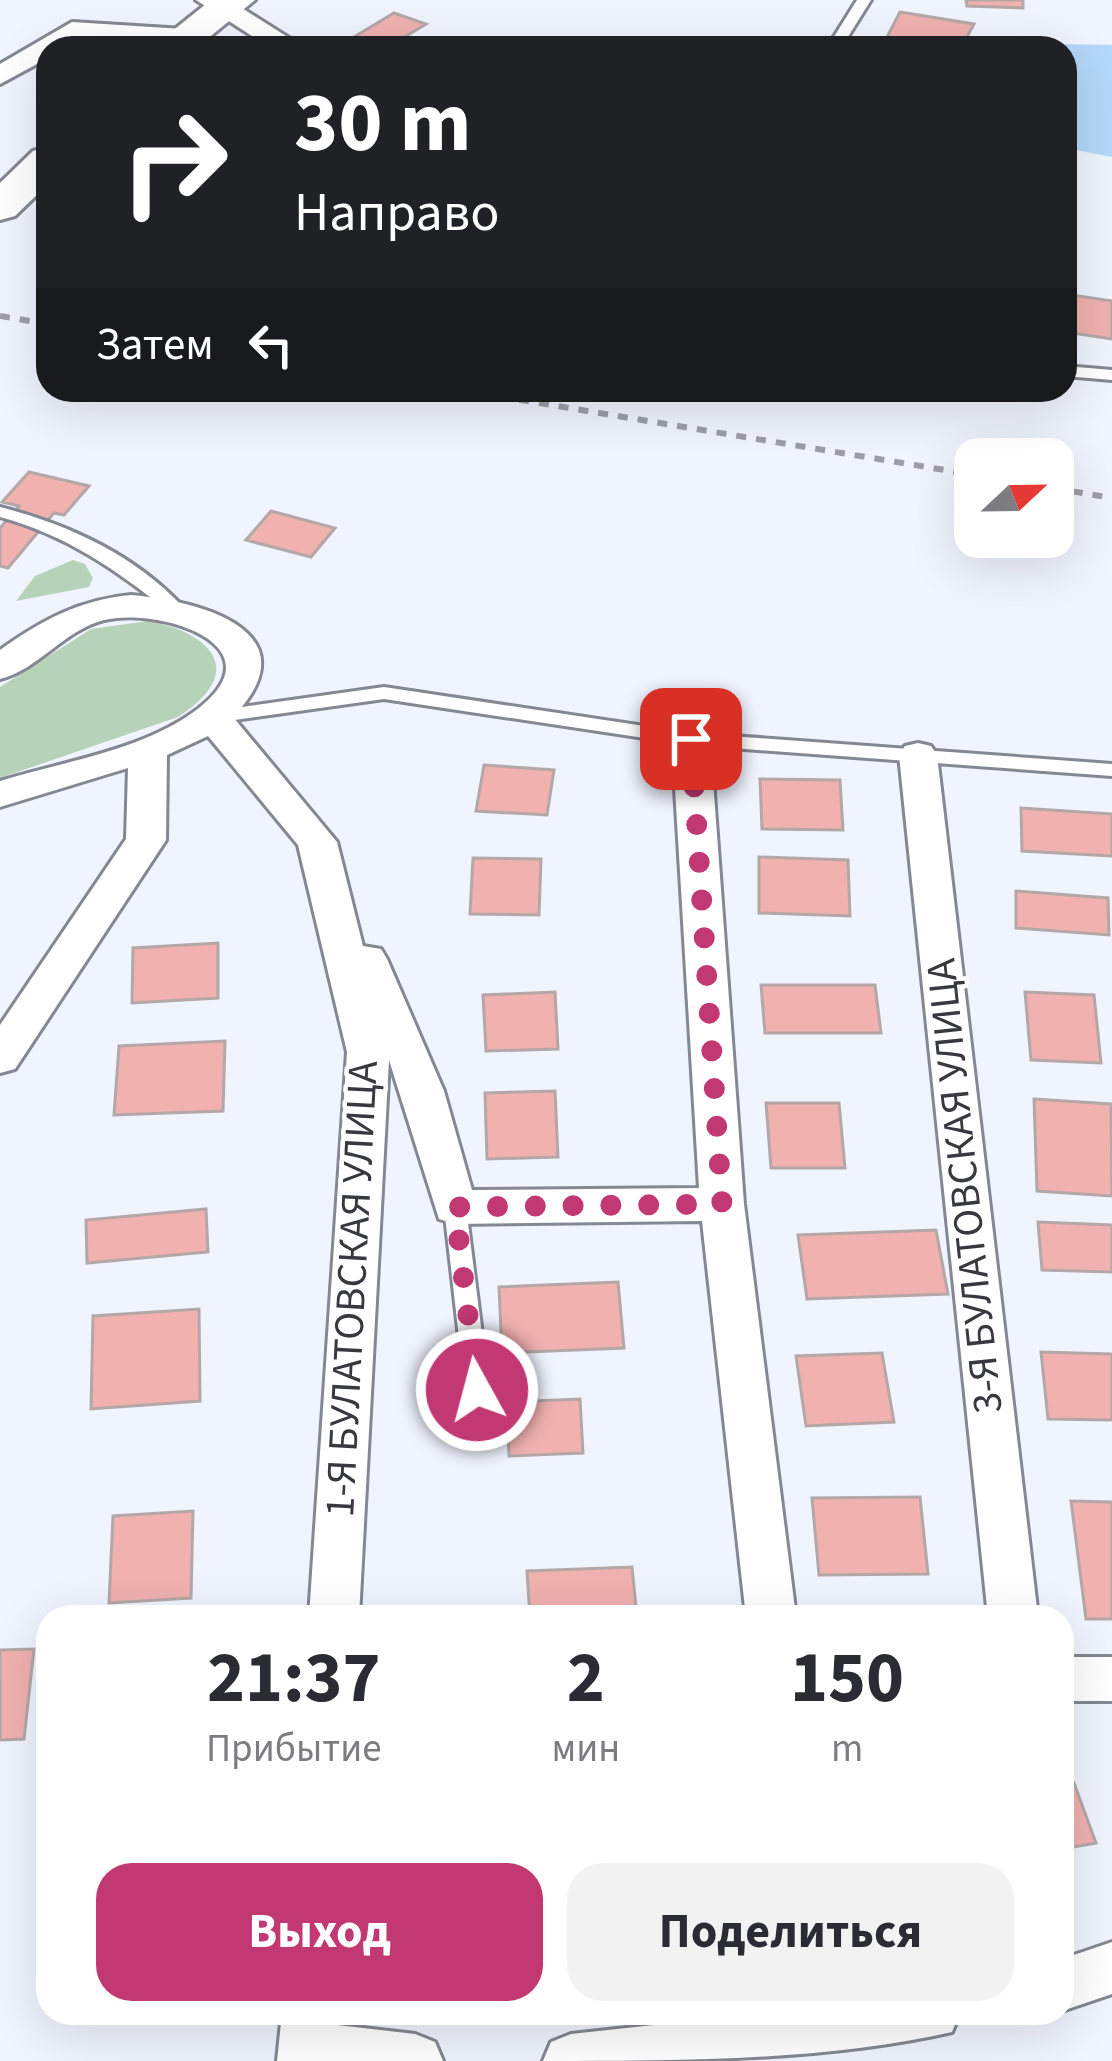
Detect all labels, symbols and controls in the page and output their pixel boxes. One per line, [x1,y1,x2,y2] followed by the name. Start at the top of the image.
[294,64,472,184] text: 30 m
[96,84,252,240] icon: right
[294,175,499,252] text: Направо
[238,312,304,378] icon: left
[96,313,214,377] text: Затем
[954,438,1074,558] north arrow
[954,438,1074,558] map controls
[640,688,742,790] pin
[658,706,724,772] icon: arrive
[911,955,1019,1416] street label: 3-Я БУЛАТОВСКАЯ УЛИЦА
[310,1059,394,1519] street label: 1-Я БУЛАТОВСКАЯ УЛИЦА
[414,1327,540,1453] position arrow
[207,1627,381,1730] text: 21:37
[567,1627,605,1730] text: 2
[790,1627,904,1730] text: 150
[206,1721,382,1777] text: Прибытие
[551,1721,620,1777] text: мин
[831,1721,863,1777] text: m
[96,1863,543,2001] button: Выход
[567,1863,1014,2001] button: Поделиться

